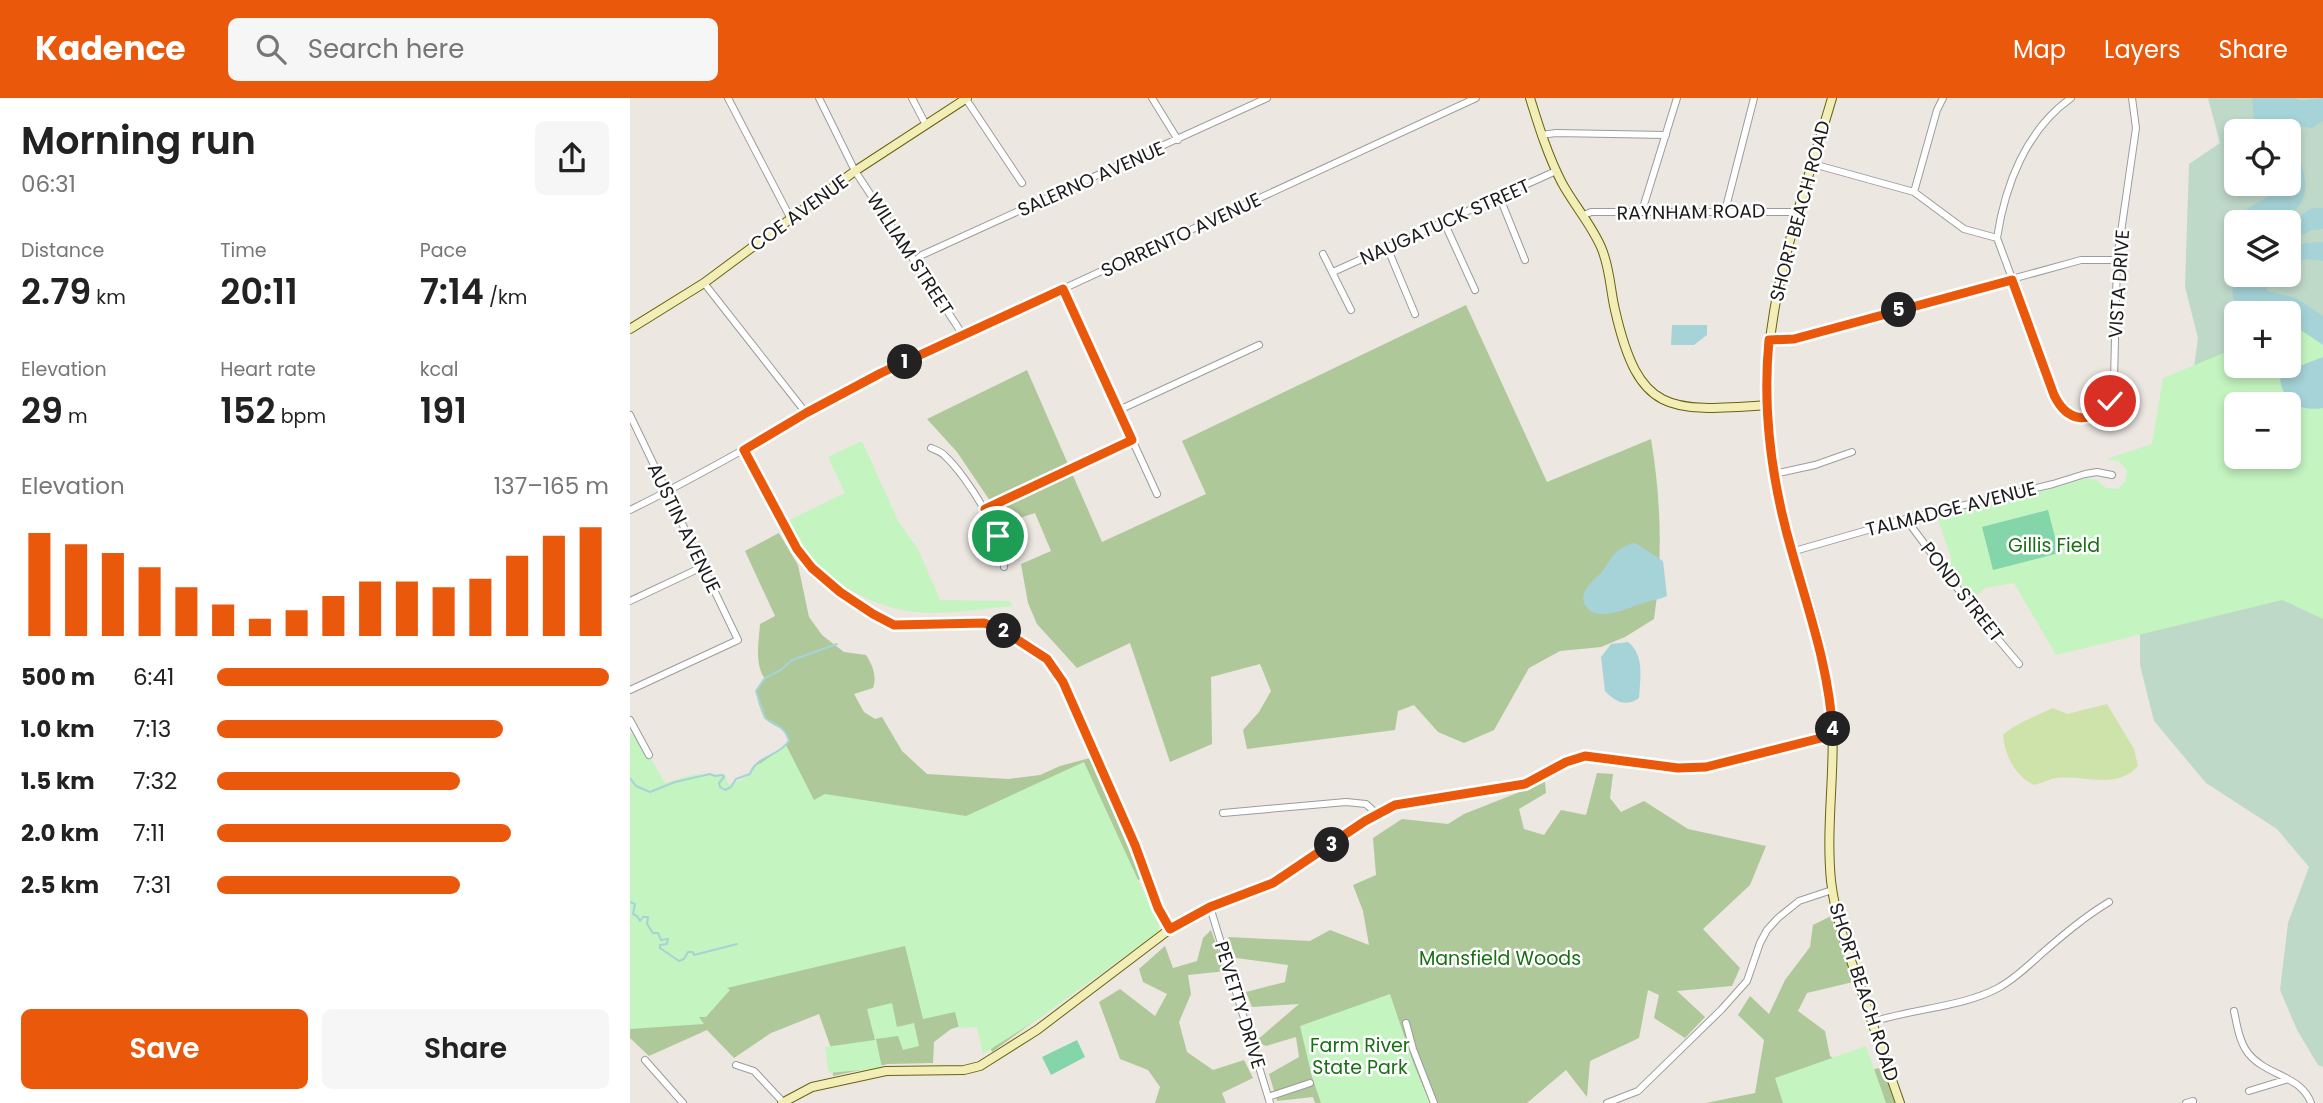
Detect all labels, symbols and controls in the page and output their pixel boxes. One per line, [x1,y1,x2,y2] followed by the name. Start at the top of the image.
[228,18,718,81] search box
[35,25,186,72] text: Kadence
[252,30,290,68] icon: search
[308,31,464,67] text: Search here
[2013,33,2066,66] text: Map
[2104,33,2180,66] text: Layers
[2218,33,2288,66] text: Share
[21,114,256,167] text: Morning run
[1763,118,1837,304] street label: SHORT BEACH ROAD
[2224,119,2301,469] map controls
[2224,119,2301,196] button: locate
[535,121,609,195] button: share
[1013,134,1169,224] street label: SALERNO AVENUE
[21,168,76,200] text: 06:31
[744,168,854,258] street label: COE AVENUE
[1356,172,1534,272] street label: NAUGATUCK STREET
[1096,186,1266,284] street label: SORRENTO AVENUE
[860,187,960,321] street label: WILLIAM STREET
[1616,197,1766,227] street label: RAYNHAM ROAD
[2224,210,2301,287] button: layers
[2102,229,2136,339] street label: VISTA DRIVE
[21,237,104,264] text: Distance
[220,237,267,264] text: Time
[420,237,467,264] text: Pace
[21,267,91,316] text: 2.79
[220,267,298,316] text: 20:11
[420,267,484,316] text: 7:14
[91,284,126,311] text: km
[484,284,527,311] text: /km
[1882,292,1916,328] pin: 5
[1892,296,1905,323] text: 5
[2224,301,2301,378] button: +
[888,344,922,380] pin: 1
[901,348,908,375] text: 1
[21,356,107,383] text: Elevation
[220,356,316,383] text: Heart rate
[420,356,459,383] text: kcal
[2080,371,2140,431] pin
[2091,382,2129,420] icon: check
[21,386,63,435] text: 29
[220,386,276,435] text: 152
[420,386,467,435] text: 191
[2224,392,2301,469] button: −
[63,403,88,430] text: m
[276,403,326,430] text: bpm
[641,458,727,598] street label: AUSTIN AVENUE
[21,470,125,502] text: Elevation
[494,470,609,502] text: 137–165 m
[1863,475,2039,543] street label: TALMADGE AVENUE
[968,506,1028,566] pin
[979,517,1017,555] icon: arrive
[2008,532,2100,559] park label: Gillis Field
[1914,536,2010,648] street label: POND STREET
[986,614,1022,648] pin: 2
[998,617,1009,644] text: 2
[21,661,95,693] text: 500 m
[133,661,174,693] text: 6:41
[1816,712,1850,746] pin: 4
[21,713,95,745] text: 1.0 km
[133,713,171,745] text: 7:13
[1826,715,1839,742] text: 4
[21,765,95,797] text: 1.5 km
[133,765,177,797] text: 7:32
[21,817,99,849] text: 2.0 km
[133,817,165,849] text: 7:11
[1314,828,1350,862] pin: 3
[1326,831,1337,858] text: 3
[21,869,99,901] text: 2.5 km
[133,869,171,901] text: 7:31
[1822,899,1906,1085] street label: SHORT BEACH ROAD
[1208,938,1272,1072] street label: PEVETTY DRIVE
[1419,945,1581,972] park label: Mansfield Woods
[21,1009,308,1089] button: Save
[322,1009,609,1089] button: Share
[1310,1032,1410,1081] park label: Farm River State Park

